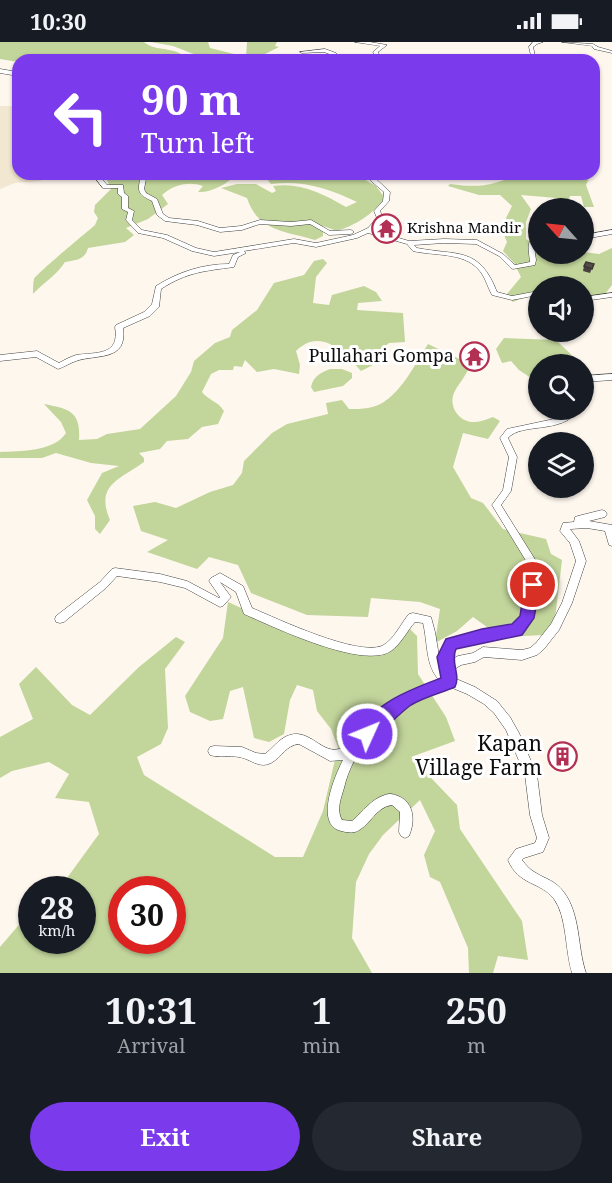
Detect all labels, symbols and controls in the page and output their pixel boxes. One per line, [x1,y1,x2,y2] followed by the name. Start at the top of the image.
[30,6,86,36] text: 10:30
[141,70,241,127] text: 90 m
[42,78,120,156] icon: left
[141,124,254,161] text: Turn left
[528,198,594,264] north arrow
[528,198,594,498] map controls
[370,212,402,244] temple icon: Krishna Mandir
[407,217,521,237] place label: Krishna Mandir
[528,276,594,342] button: sound
[459,340,491,372] temple icon: Pullahari Gompa
[308,343,454,367] place label: Pullahari Gompa
[528,354,594,420] button: search
[528,432,594,498] button: layers
[507,559,558,610] pin
[516,568,549,601] icon: arrive
[335,702,399,766] position arrow
[415,729,542,781] place label: Kapan Village Farm
[547,740,579,772] building icon: Kapan Village Farm
[108,876,186,954] speed limit sign: 30
[40,887,74,928] text: 28
[39,920,75,940] text: km/h
[105,986,197,1035] text: 10:31
[311,986,332,1035] text: 1
[446,986,507,1035] text: 250
[117,1032,185,1059] text: Arrival
[303,1032,341,1059] text: min
[467,1032,486,1059] text: m
[30,1102,300,1171] button: Exit
[312,1102,582,1171] button: Share

